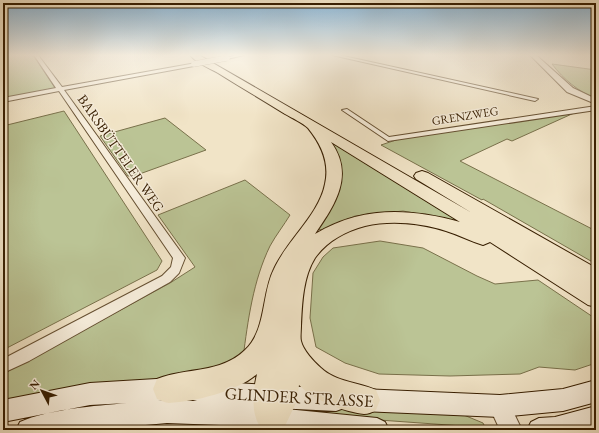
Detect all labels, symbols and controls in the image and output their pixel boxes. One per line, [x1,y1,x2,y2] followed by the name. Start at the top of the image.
[74,91,168,215] street label: BARSBÜTTELER WEG
[430,103,500,129] street label: GRENZWEG
[22,371,62,411] north arrow
[26,376,43,392] text: N
[224,382,374,412] street label: GLINDER STRASSE

